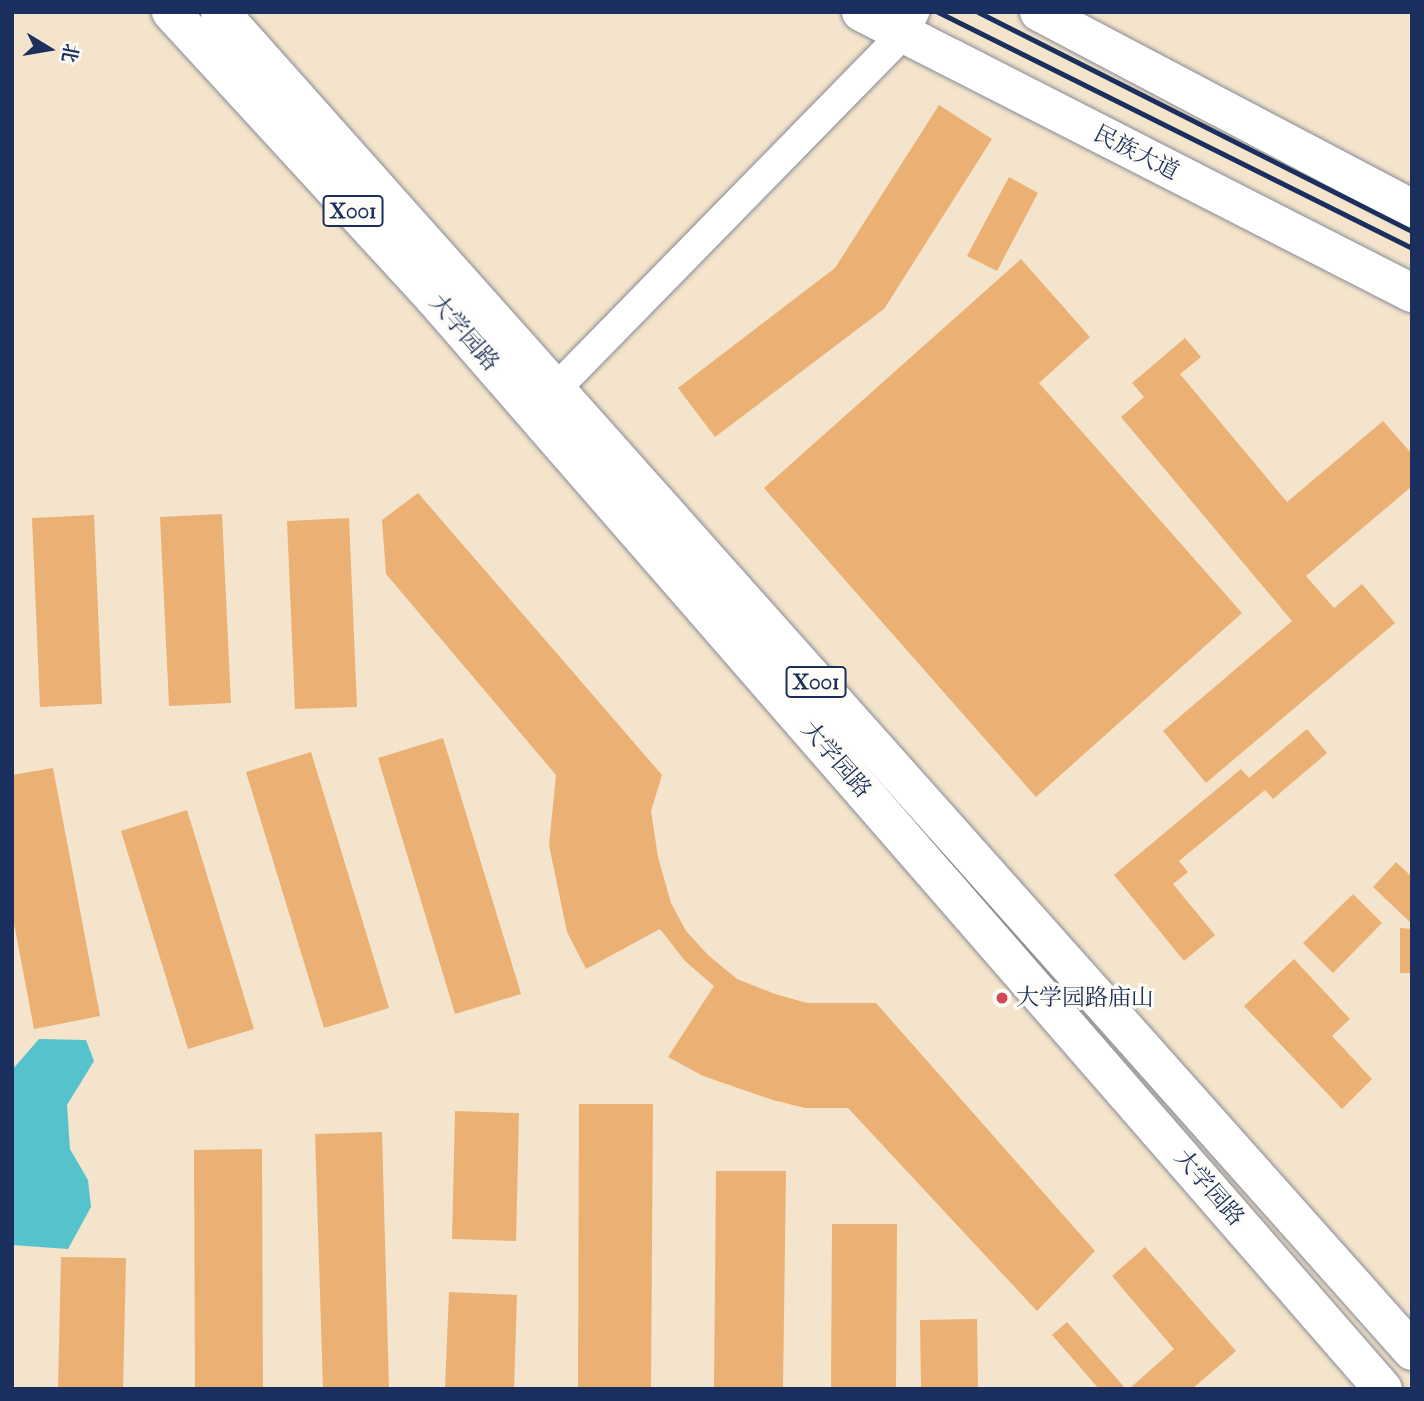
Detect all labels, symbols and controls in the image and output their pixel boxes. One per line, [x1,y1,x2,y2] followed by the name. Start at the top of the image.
[14,14,84,84] north arrow
[57,42,82,64] text: 北
[1089,120,1183,186] street label: 民族大道
[322,194,384,228] road number: X001
[423,289,505,377] street label: 大学园路
[784,664,848,700] road number: X001
[795,716,877,804] street label: 大学园路
[1016,984,1154,1012] place label: 大学园路庙山
[994,990,1010,1006] marker: 大学园路庙山
[1168,1144,1250,1232] street label: 大学园路

